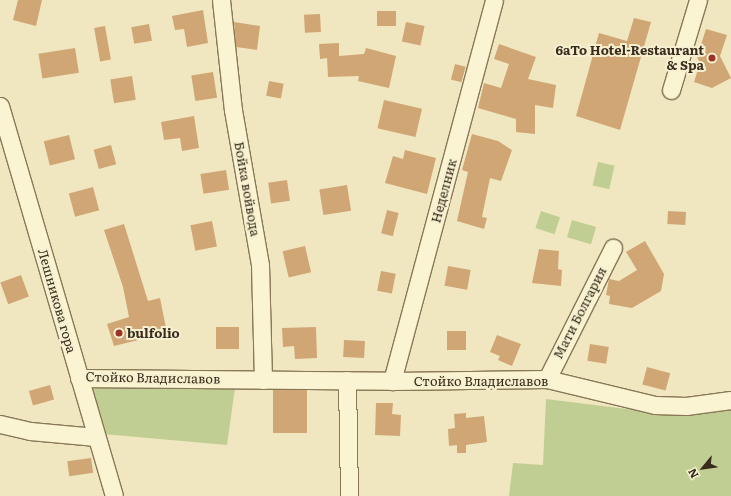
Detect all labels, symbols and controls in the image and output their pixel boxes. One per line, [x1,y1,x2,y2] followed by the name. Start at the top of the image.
[556,43,704,74] place label: 6aTo Hotel-Restaurant & Spa
[707,53,717,63] marker: 6aTo Hotel-Restaurant & Spa
[231,140,263,238] street label: Бойка войвода
[428,157,460,225] street label: Неделник
[35,247,79,355] street label: Лешникова гора
[550,264,610,362] street label: Мати Болгария
[127,325,180,341] place label: bulfolio
[114,328,124,338] marker: bulfolio
[86,369,220,387] street label: Стойко Владиславов
[414,373,548,389] street label: Стойко Владиславов
[683,448,723,488] north arrow
[683,466,702,482] text: N

